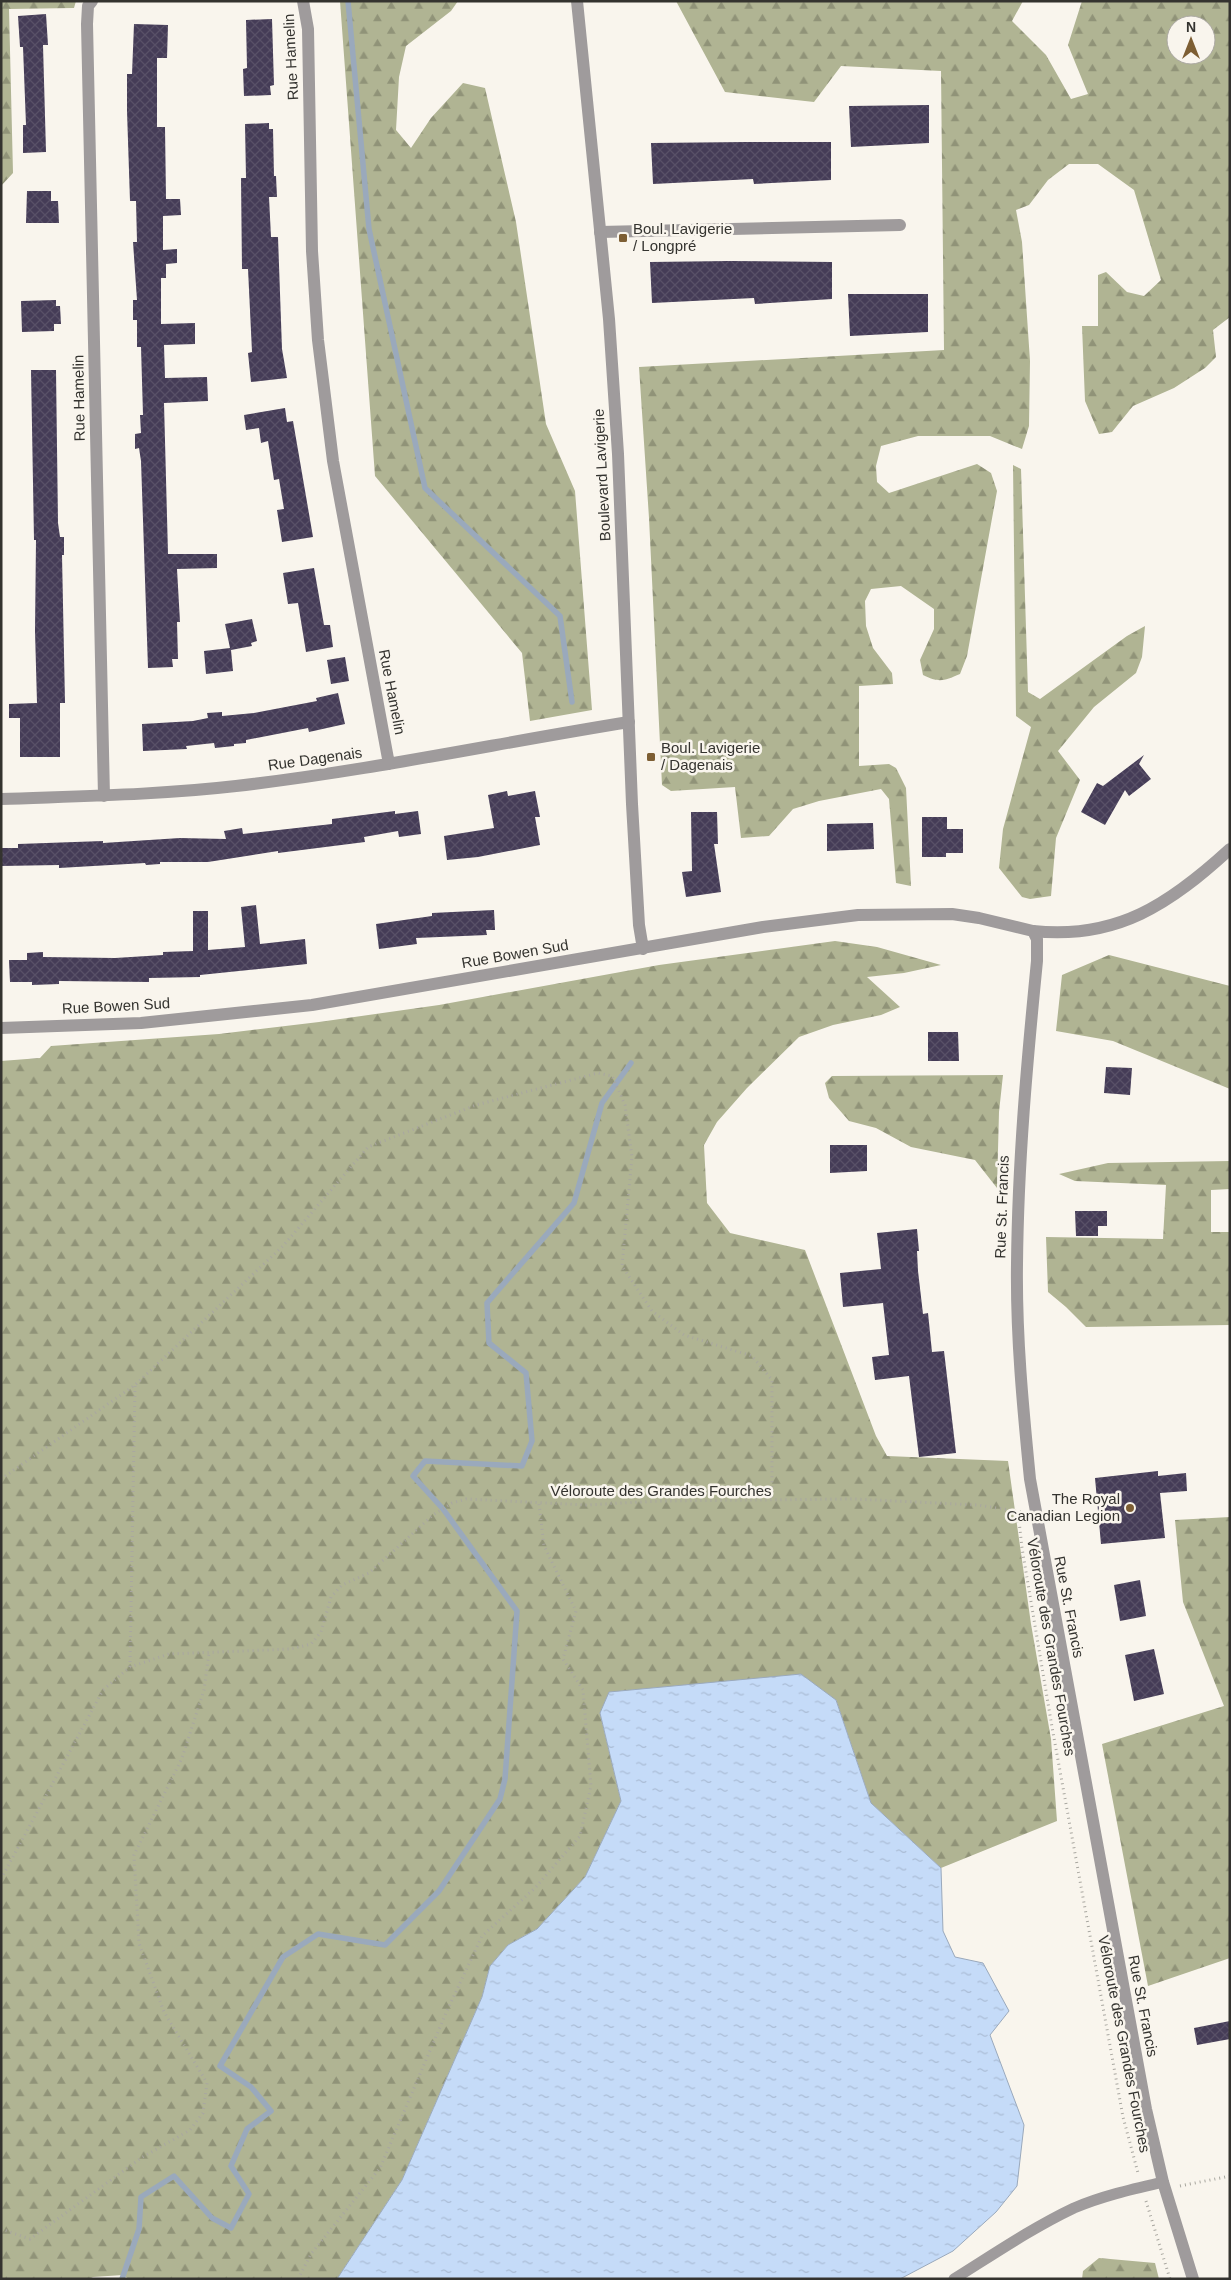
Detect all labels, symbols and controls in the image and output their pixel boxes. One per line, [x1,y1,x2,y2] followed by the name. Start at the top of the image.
[280,13,301,101] street label: Rue Hamelin
[1166,15,1216,65] north arrow
[1186,19,1196,35] text: N
[633,220,732,254] place label: Boul. Lavigerie / Longpré
[617,232,629,244] marker: Boul. Lavigerie / Longpré
[69,355,88,442] street label: Rue Hamelin
[590,408,613,542] street label: Boulevard Lavigerie
[376,648,409,736] street label: Rue Hamelin
[661,739,760,773] place label: Boul. Lavigerie / Dagenais
[267,743,363,774] street label: Rue Dagenais
[645,751,657,763] marker: Boul. Lavigerie / Dagenais
[460,936,570,971] street label: Rue Bowen Sud
[61,994,171,1017] street label: Rue Bowen Sud
[991,1155,1012,1259] street label: Rue St. Francis
[551,1482,771,1499] street label: Véloroute des Grandes Fourches
[1007,1490,1120,1524] place label: The Royal Canadian Legion
[1124,1502,1136,1514] marker: The Royal Canadian Legion
[1024,1537,1079,1757] street label: Véloroute des Grandes Fourches
[1051,1555,1088,1659] street label: Rue St. Francis
[1095,1934,1154,2154] street label: Véloroute des Grandes Fourches
[1125,1954,1162,2058] street label: Rue St. Francis

